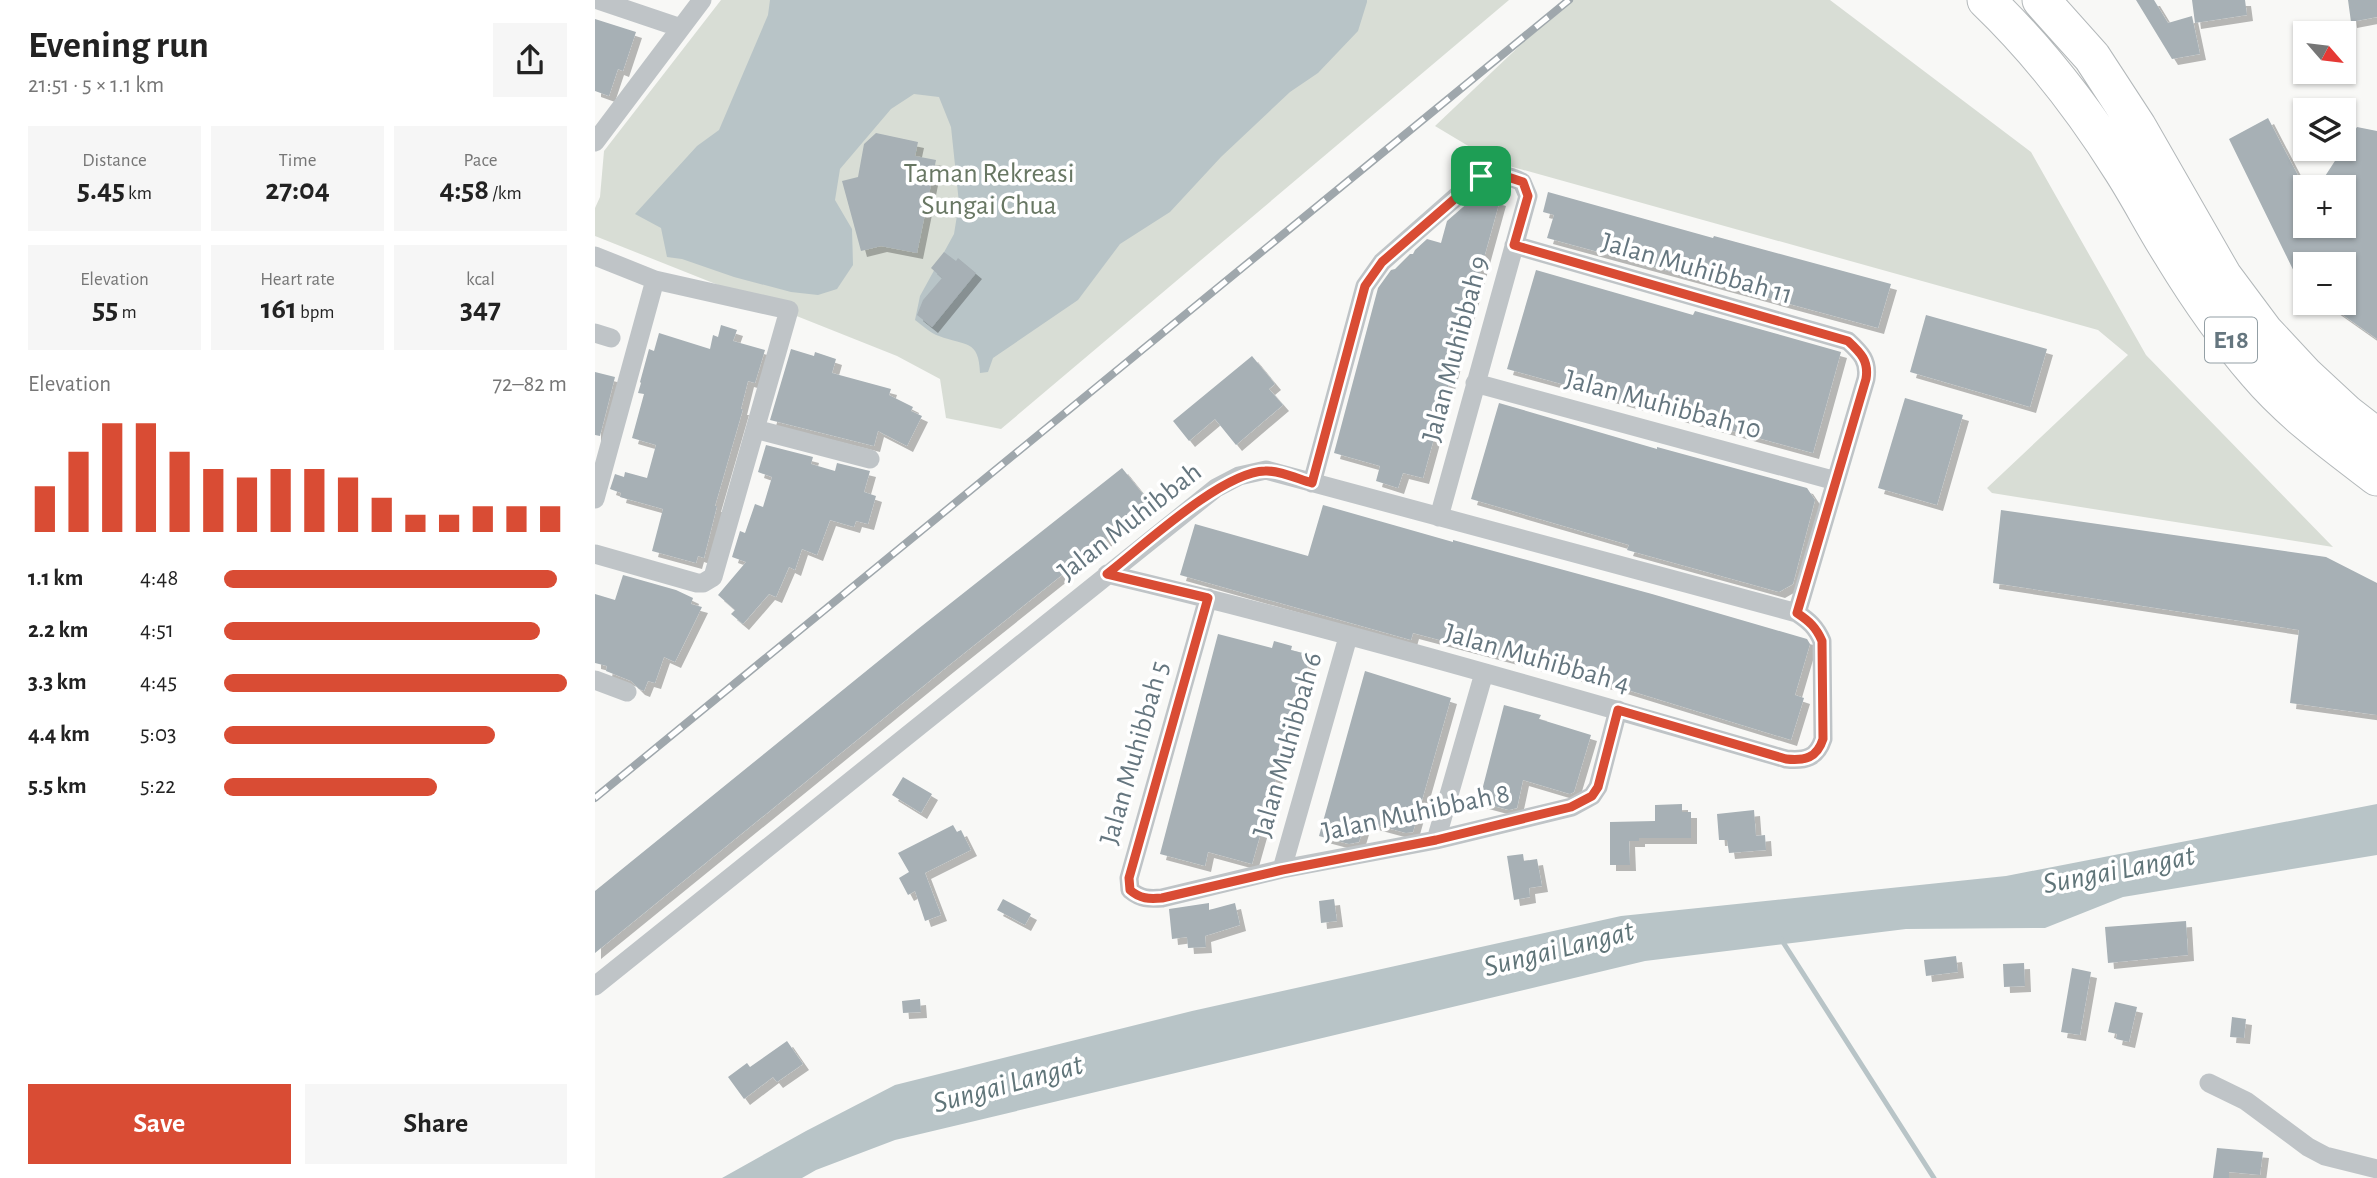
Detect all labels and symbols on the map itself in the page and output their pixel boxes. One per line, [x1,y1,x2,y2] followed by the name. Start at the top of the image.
[2293,21,2355,84] north arrow
[1451,146,1511,206] pin
[904,160,1074,220] park label: Taman Rekreasi Sungai Chua
[1598,228,1796,310] street label: Jalan Muhibbah 11
[1418,253,1494,445] street label: Jalan Muhibbah 9
[2205,318,2257,362] road number: E18
[1562,365,1764,445] street label: Jalan Muhibbah 10
[1053,458,1207,586] street label: Jalan Muhibbah
[1441,619,1633,699] street label: Jalan Muhibbah 4
[1248,649,1328,841] street label: Jalan Muhibbah 6
[1095,658,1175,848] street label: Jalan Muhibbah 5
[1320,779,1512,847] street label: Jalan Muhibbah 8
[2040,841,2198,899] water label: Sungai Langat
[1481,916,1637,982] water label: Sungai Langat
[930,1050,1086,1118] water label: Sungai Langat

